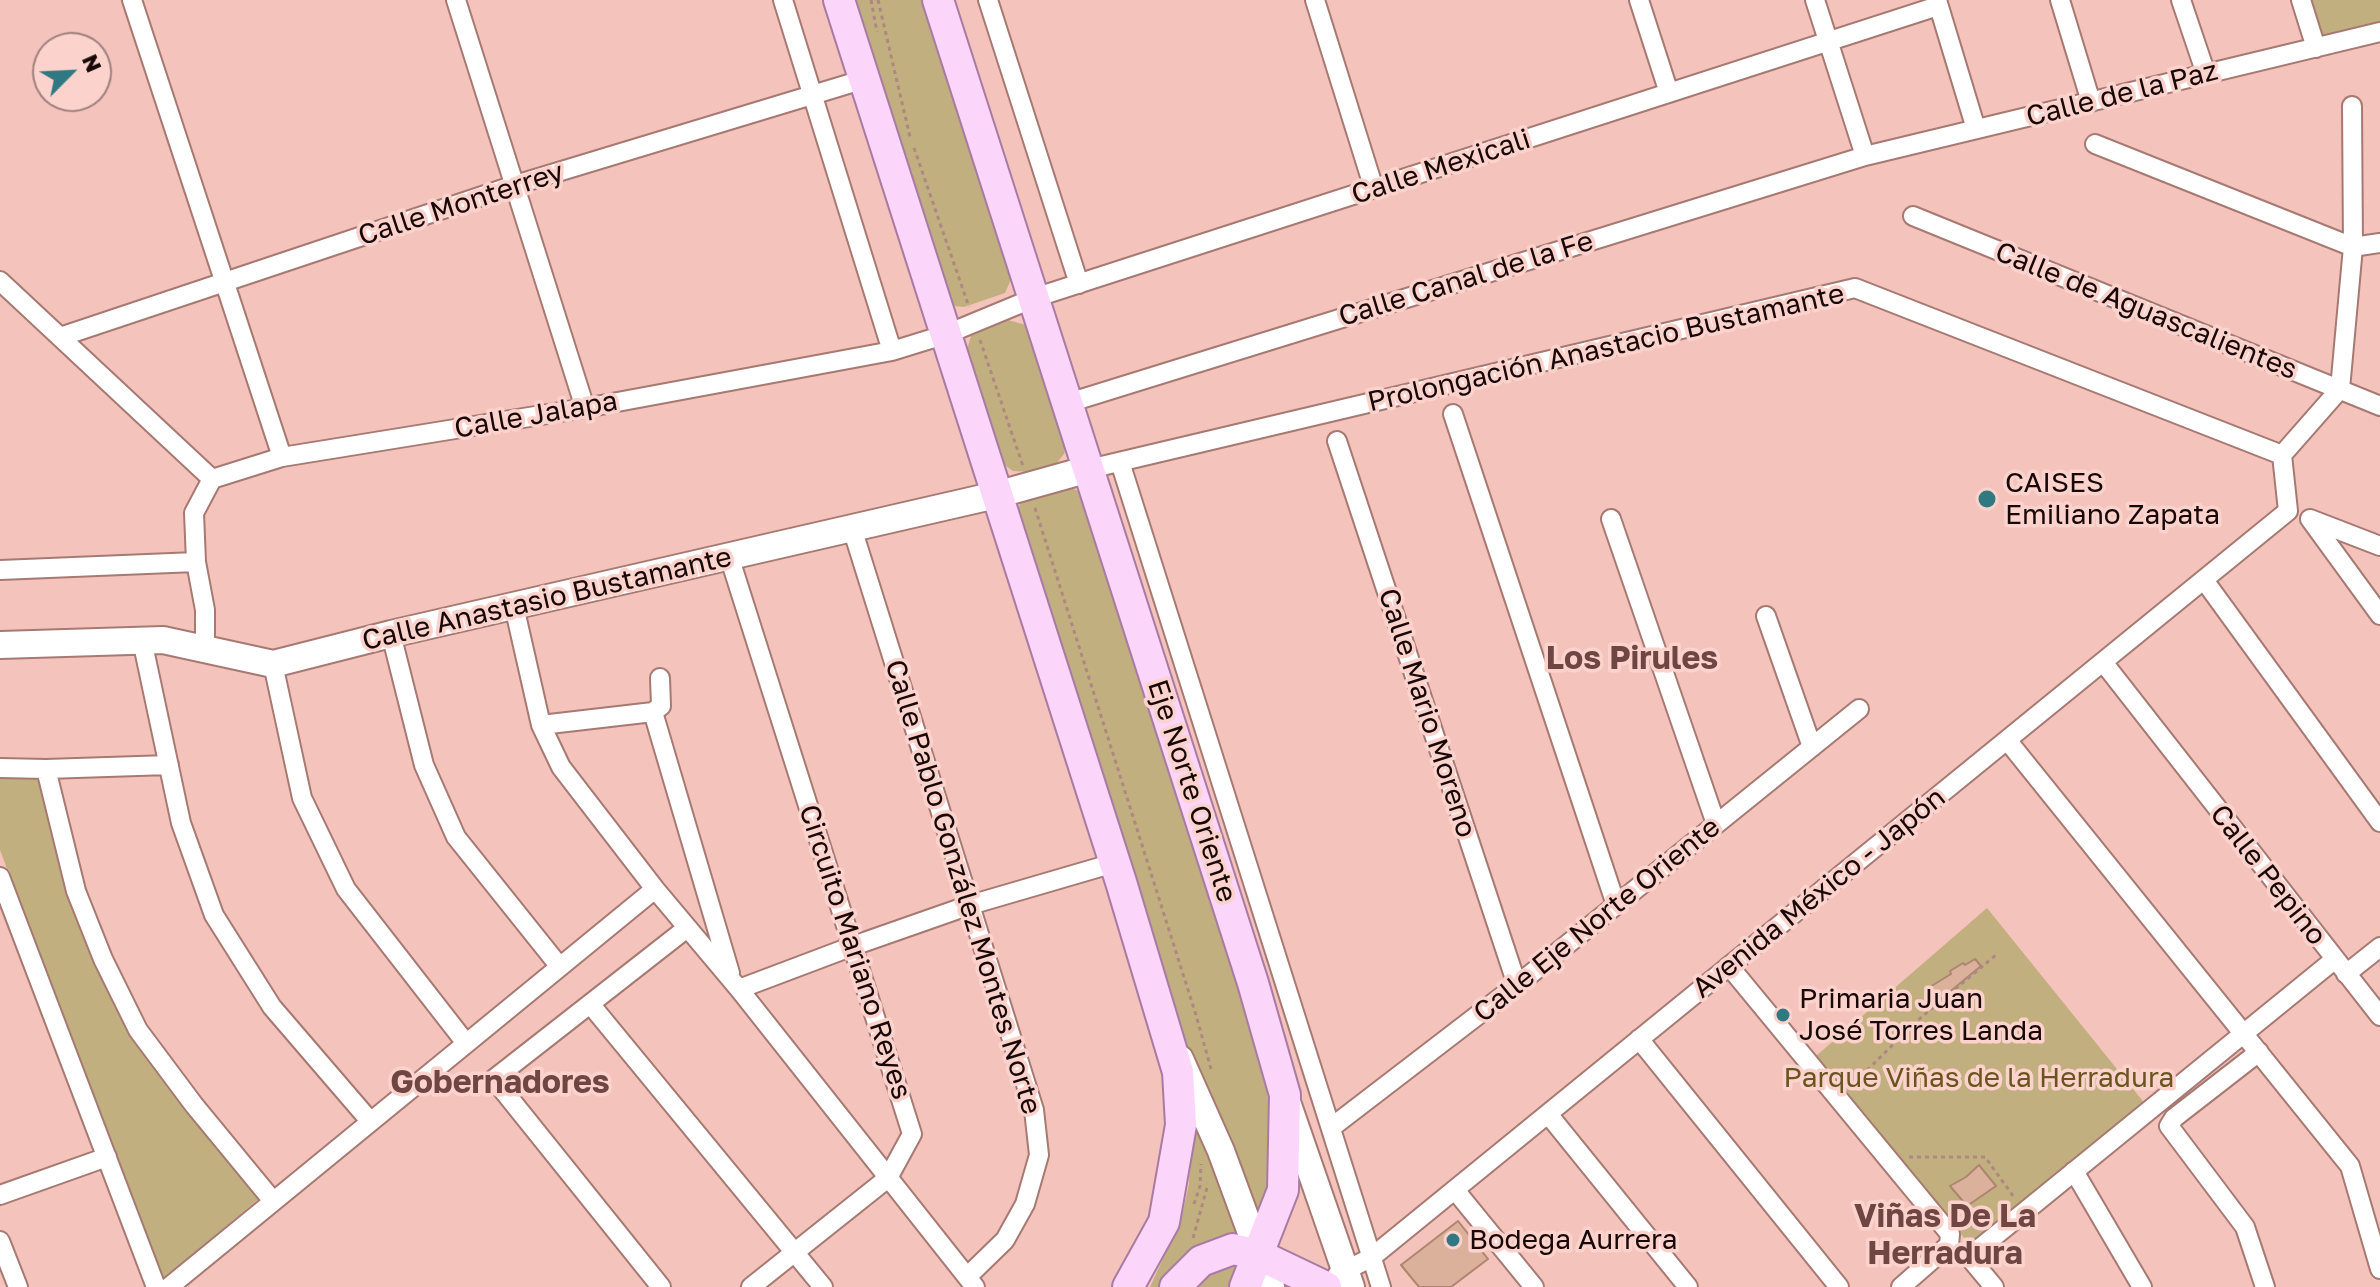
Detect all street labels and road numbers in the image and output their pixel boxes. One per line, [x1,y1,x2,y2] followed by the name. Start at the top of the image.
[2023,54,2221,134] street label: Calle de la Paz
[1347,122,1535,212] street label: Calle Mexicali
[354,155,568,253] street label: Calle Monterrey
[1335,224,1597,334] street label: Calle Canal de la Fe
[1990,235,2302,387] street label: Calle de Aguascalientes
[1364,277,1848,419] street label: Prolongación Anastacio Bustamante
[452,384,620,446] street label: Calle Jalapa
[359,540,735,658] street label: Calle Anastasio Bustamante
[1371,584,1483,842] street label: Calle Mario Moreno
[878,656,1048,1118] street label: Calle Pablo González Montes Norte
[1140,676,1244,906] street label: Eje Norte Oriente
[1686,781,1952,1005] street label: Avenida México - Japón
[2203,798,2333,952] street label: Calle Pepino
[791,800,919,1104] street label: Circuito Mariano Reyes
[1467,810,1727,1030] street label: Calle Eje Norte Oriente

